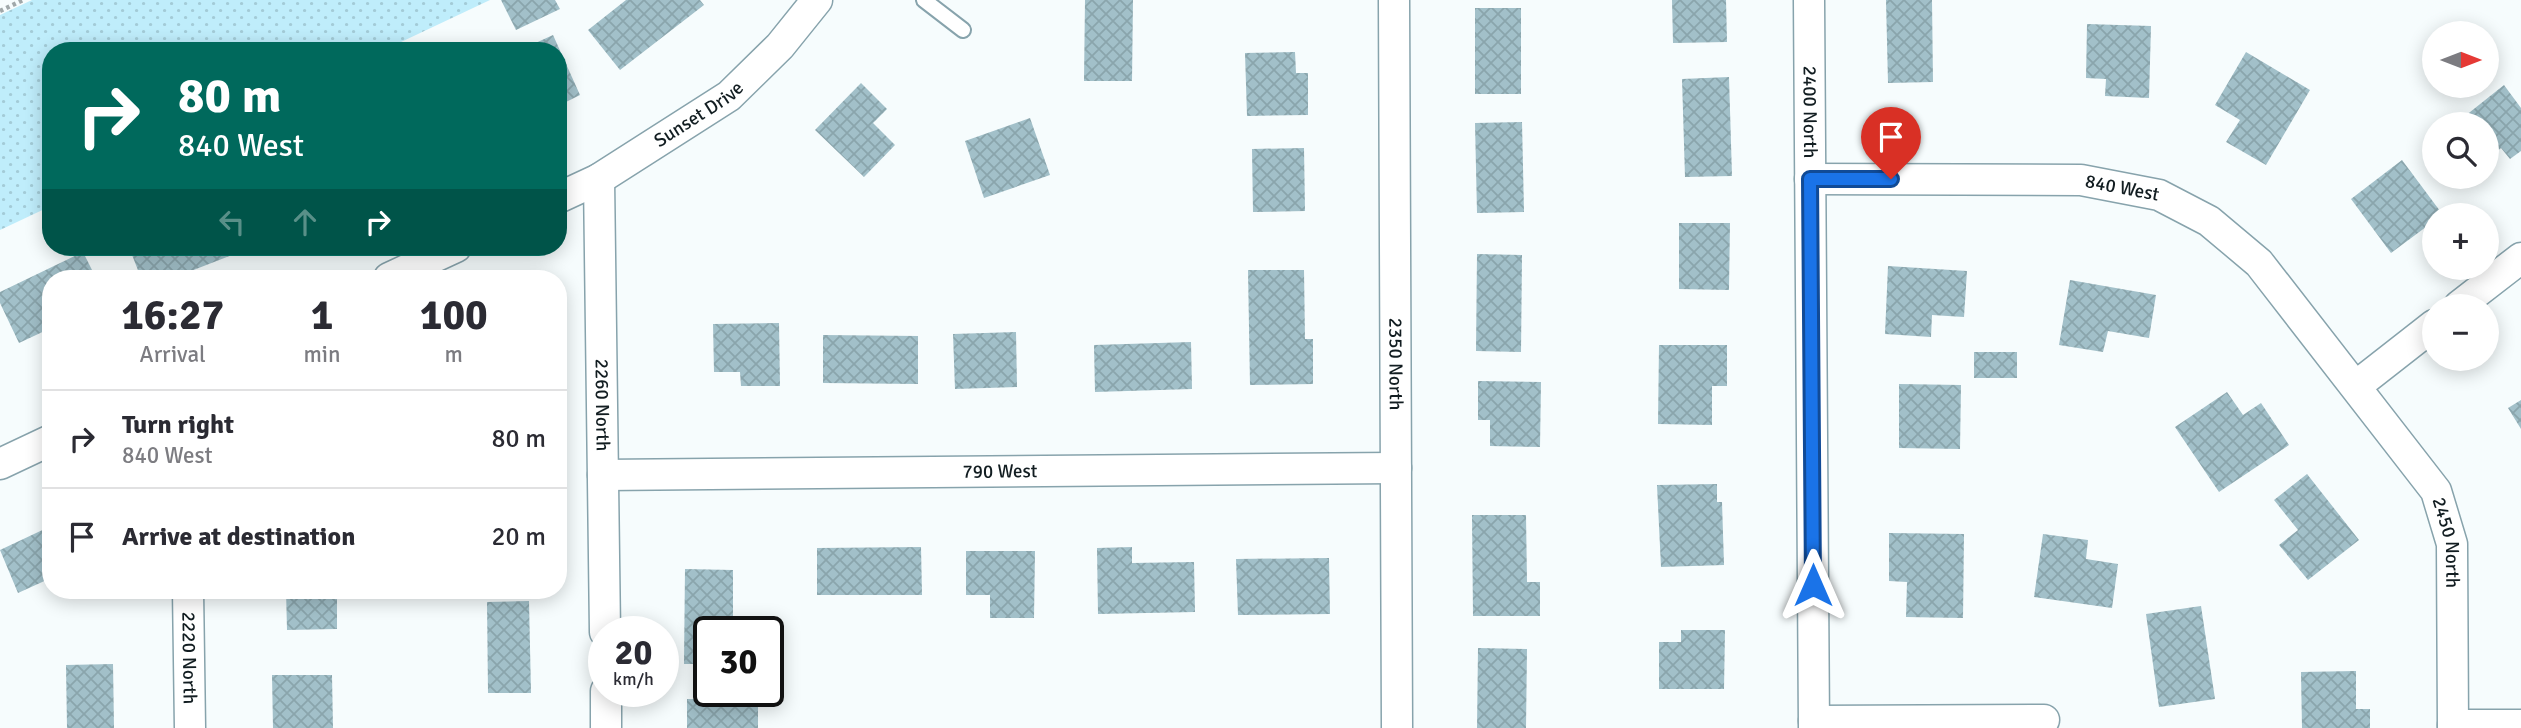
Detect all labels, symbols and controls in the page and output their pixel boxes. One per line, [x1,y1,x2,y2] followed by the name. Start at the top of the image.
[2422,21,2499,98] north arrow
[2422,21,2499,371] map controls
[178,66,281,126] text: 80 m
[1797,66,1822,158] street label: 2400 North
[63,70,154,161] icon: right
[649,76,749,153] street label: Sunset Drive
[1861,107,1921,179] pin
[2422,112,2499,189] button: search
[1872,118,1910,156] icon: arrive
[178,126,304,165] text: 840 West
[2083,169,2162,207] street label: 840 West
[213,203,251,241] icon: left
[286,203,324,241] icon: ahead
[359,203,397,241] icon: right
[2422,203,2499,280] button: +
[121,290,224,341] text: 16:27
[311,290,333,341] text: 1
[420,290,488,341] text: 100
[2422,294,2499,371] button: −
[1383,318,1408,410] street label: 2350 North
[140,340,206,369] text: Arrival
[303,340,341,369] text: min
[445,340,463,369] text: m
[589,359,615,451] street label: 2260 North
[122,409,234,441] text: Turn right
[63,420,101,458] icon: right
[491,423,546,455] text: 80 m
[122,441,213,470] text: 840 West
[962,459,1038,484] street label: 790 West
[2427,494,2464,588] street label: 2450 North
[63,518,101,556] icon: arrive
[122,521,355,553] text: Arrive at destination
[491,521,546,553] text: 20 m
[1776,548,1850,622] position arrow
[176,612,202,704] street label: 2220 North
[693,616,784,707] speed limit sign: 30
[615,631,652,674] text: 20
[613,668,654,690] text: km/h

